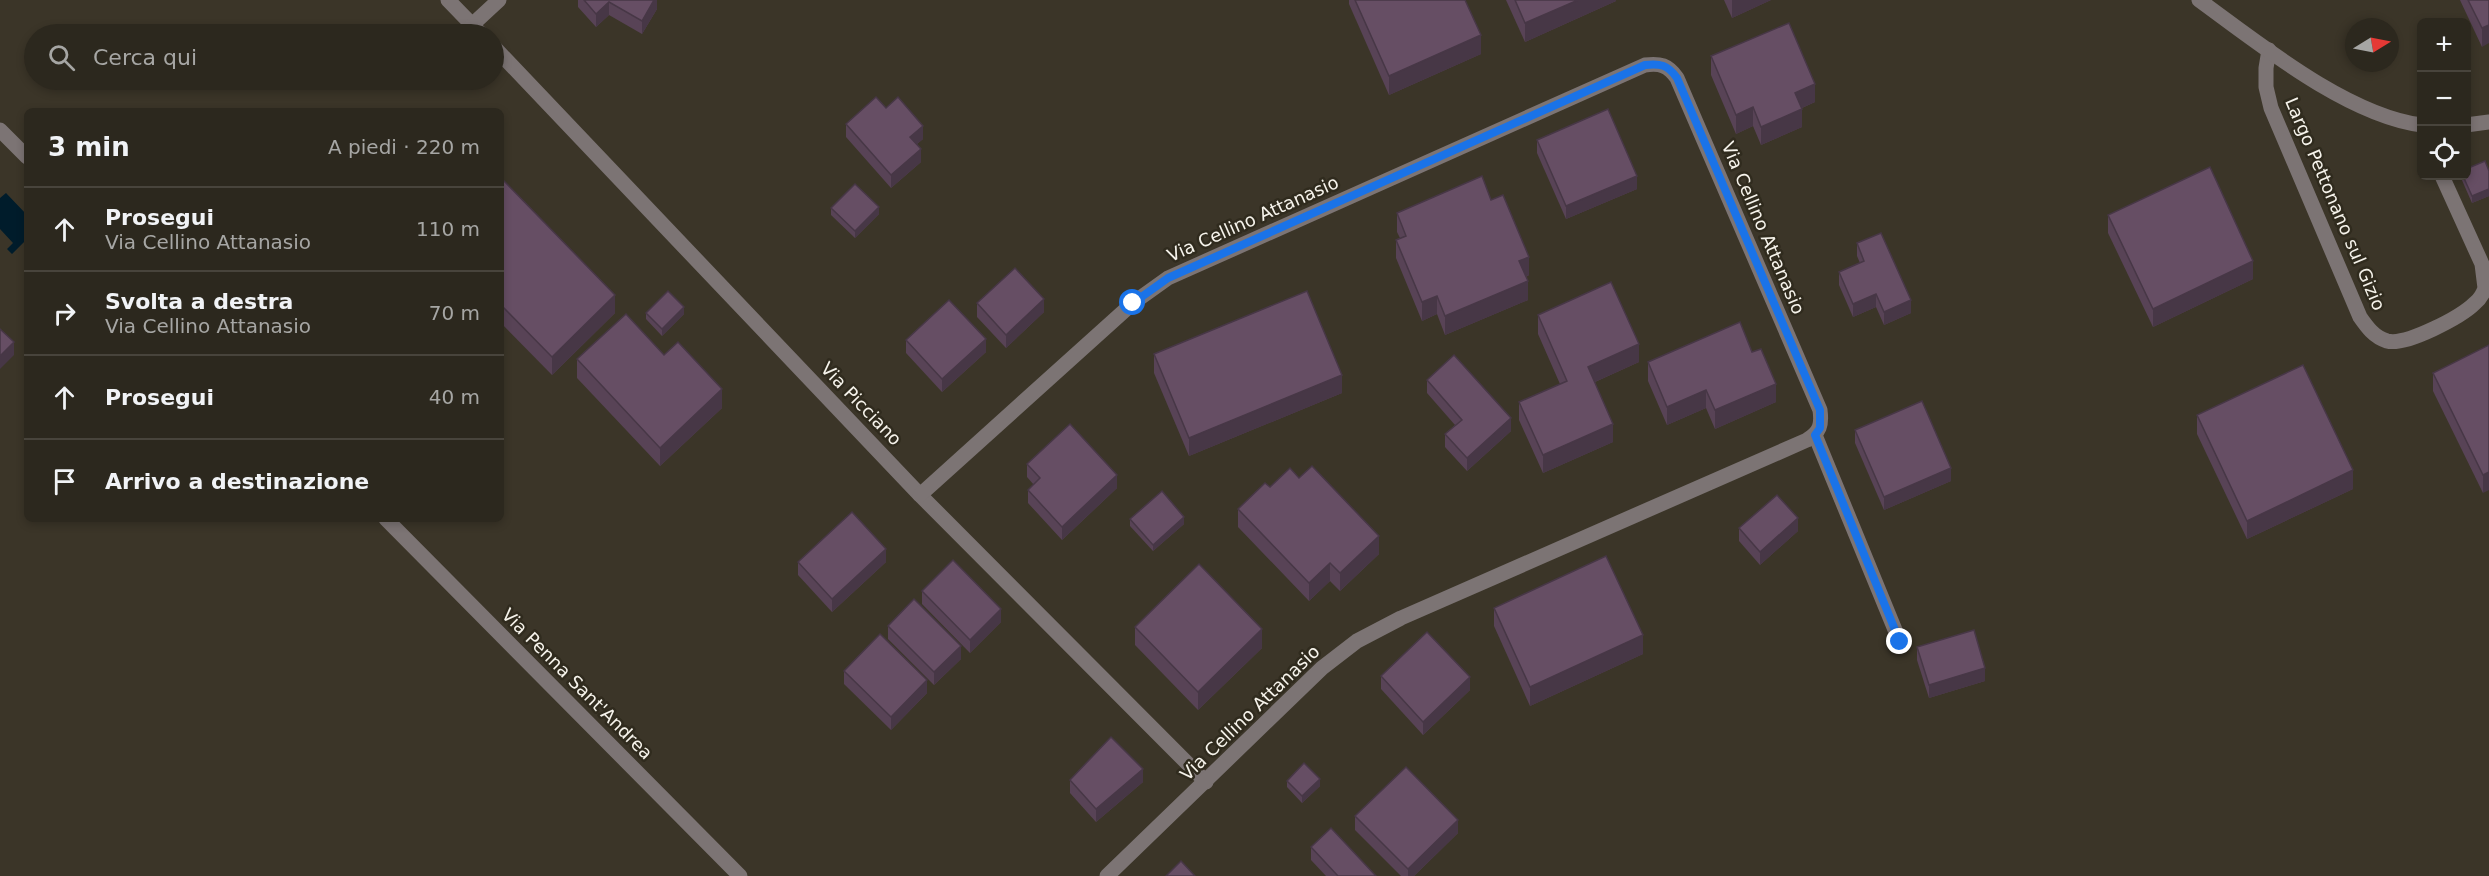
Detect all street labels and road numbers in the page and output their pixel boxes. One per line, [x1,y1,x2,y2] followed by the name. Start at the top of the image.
[2281,94,2390,313] street label: Largo Pettonano sul Gizio
[1718,138,1809,317] street label: Via Cellino Attanasio
[1164,171,1342,266] street label: Via Cellino Attanasio
[817,358,906,450] street label: Via Picciano
[498,604,657,763] street label: Via Penna Sant'Andrea
[1176,641,1324,785] street label: Via Cellino Attanasio

